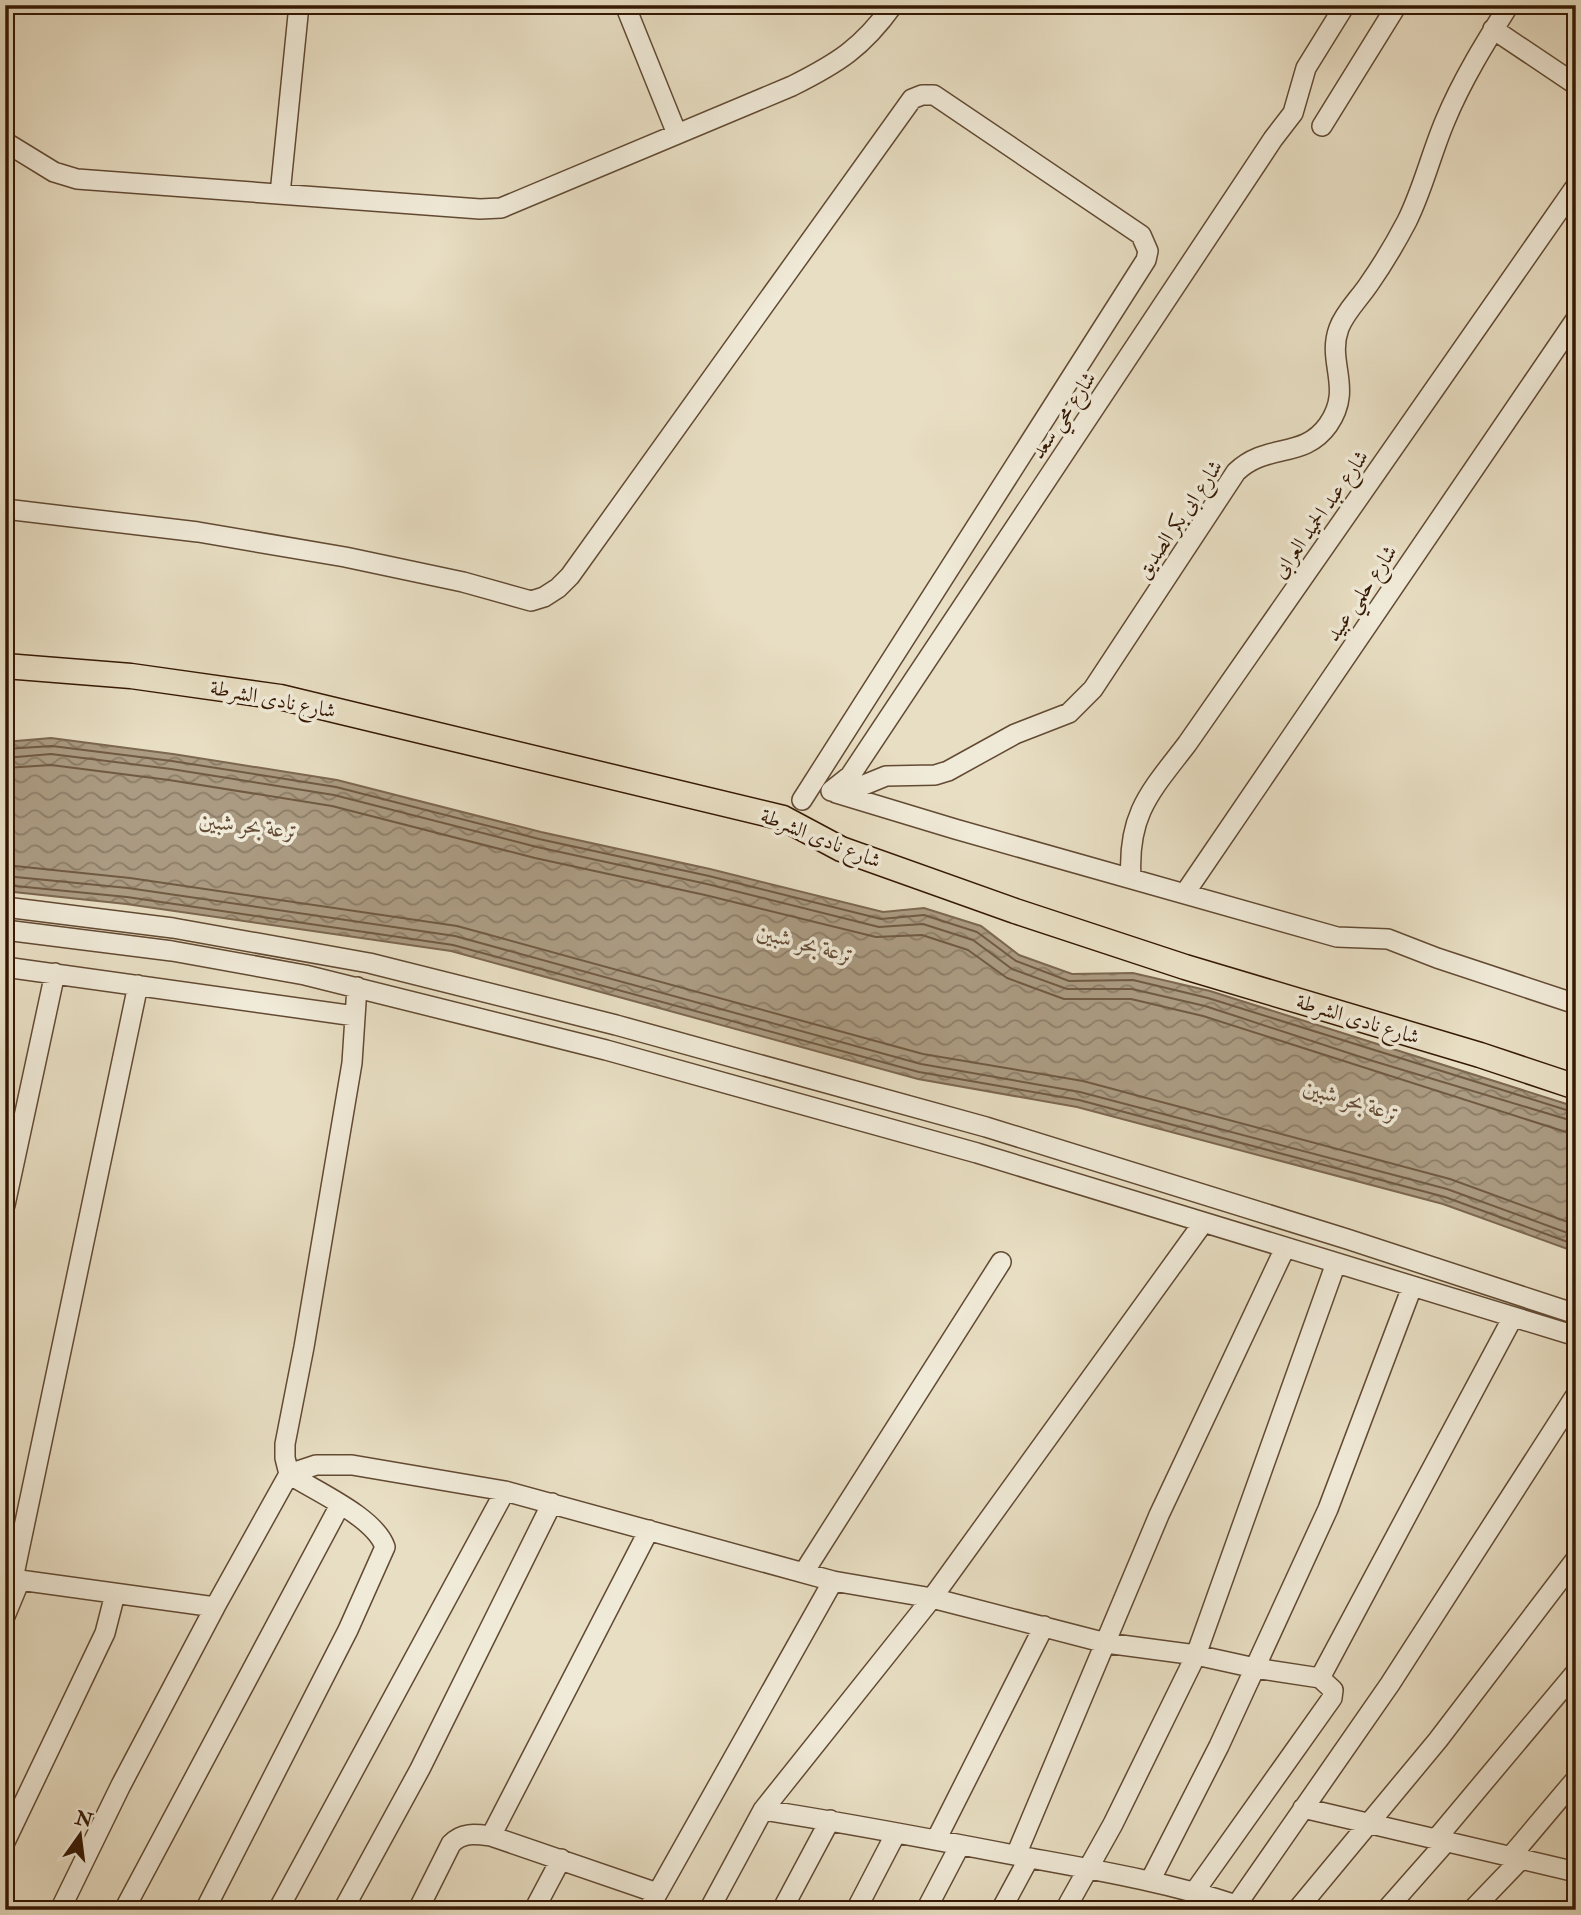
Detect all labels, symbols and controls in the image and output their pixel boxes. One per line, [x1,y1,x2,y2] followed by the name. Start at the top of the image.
[1024,366,1107,468] street label: شارع محي سعد
[1266,445,1378,586] street label: شارع عبد الحميد العرابى
[1130,455,1232,586] street label: شارع ابى بكر الصديق
[1319,540,1408,650] street label: شارع حلمي عبيد
[207,674,338,729] street label: شارع نادى الشرطة
[755,802,885,879] street label: شارع نادى الشرطة
[197,805,300,846] water label: ترعة بحر شبين
[754,917,858,970] water label: ترعة بحر شبين
[1292,988,1423,1055] street label: شارع نادى الشرطة
[1300,1072,1404,1129] water label: ترعة بحر شبين
[46,1800,116,1870] north arrow
[72,1806,96,1833] text: N

